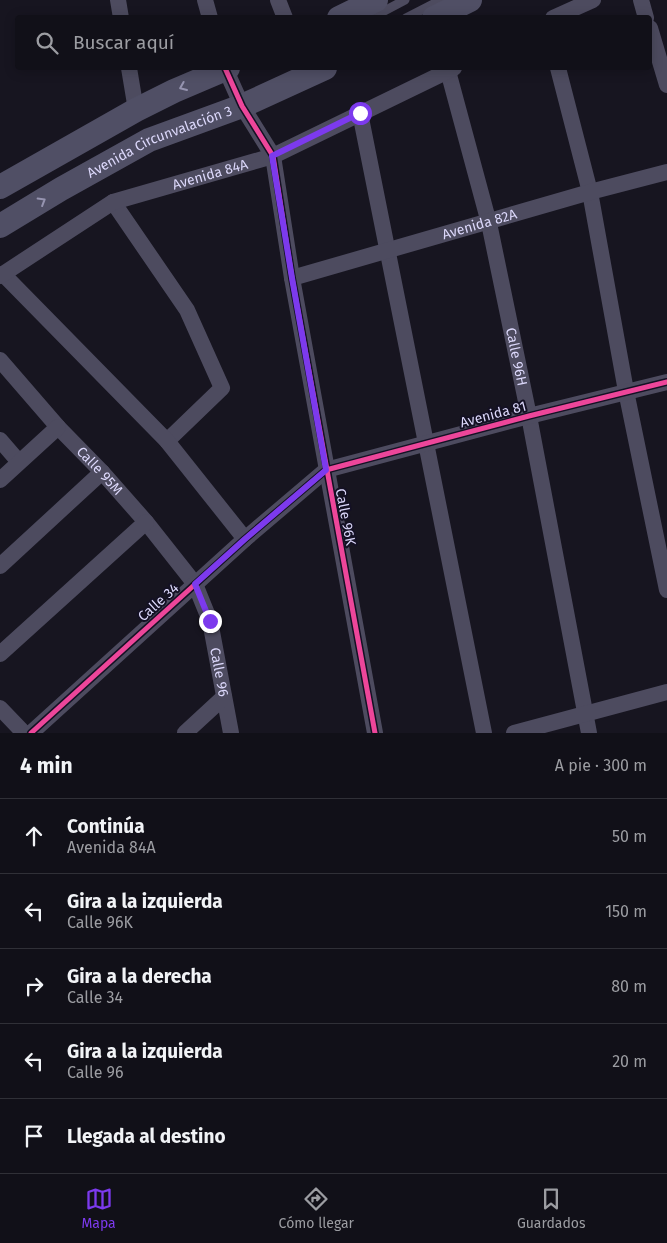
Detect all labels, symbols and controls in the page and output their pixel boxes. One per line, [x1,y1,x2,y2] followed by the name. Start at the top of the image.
[15,15,652,70] search box
[33,29,61,57] icon: search
[73,31,174,54] text: Buscar aquí
[179,80,188,91] one-way arrow
[84,102,235,182] street label: Avenida Circunvalación 3
[349,102,372,125] route start
[170,156,250,193] street label: Avenida 84A
[36,197,45,207] one-way arrow
[440,206,519,243] street label: Avenida 82A
[502,326,531,387] street label: Calle 96H
[458,398,528,431] street label: Avenida 81
[73,443,126,499] street label: Calle 95M
[332,487,360,548] street label: Calle 96K
[134,579,183,625] street label: Calle 34
[199,610,222,633] route end
[206,646,232,698] street label: Calle 96
[20,753,73,779] text: 4 min
[555,756,647,775] text: A pie · 300 m
[67,815,145,838] text: Continúa
[20,822,48,850] icon: ahead
[612,827,647,846] text: 50 m
[67,838,156,857] text: Avenida 84A
[67,890,223,913] text: Gira a la izquierda
[20,897,48,925] icon: left
[605,902,647,921] text: 150 m
[67,913,133,932] text: Calle 96K
[67,965,212,988] text: Gira a la derecha
[20,972,48,1000] icon: right
[611,977,647,996] text: 80 m
[67,988,123,1007] text: Calle 34
[67,1040,223,1063] text: Gira a la izquierda
[20,1047,48,1075] icon: left
[612,1052,647,1071] text: 20 m
[67,1063,124,1082] text: Calle 96
[20,1122,48,1150] icon: arrive
[67,1125,226,1148] text: Llegada al destino
[81,1185,116,1232] tab: Mapa
[279,1185,354,1232] tab: Cómo llegar
[517,1185,586,1232] tab: Guardados

